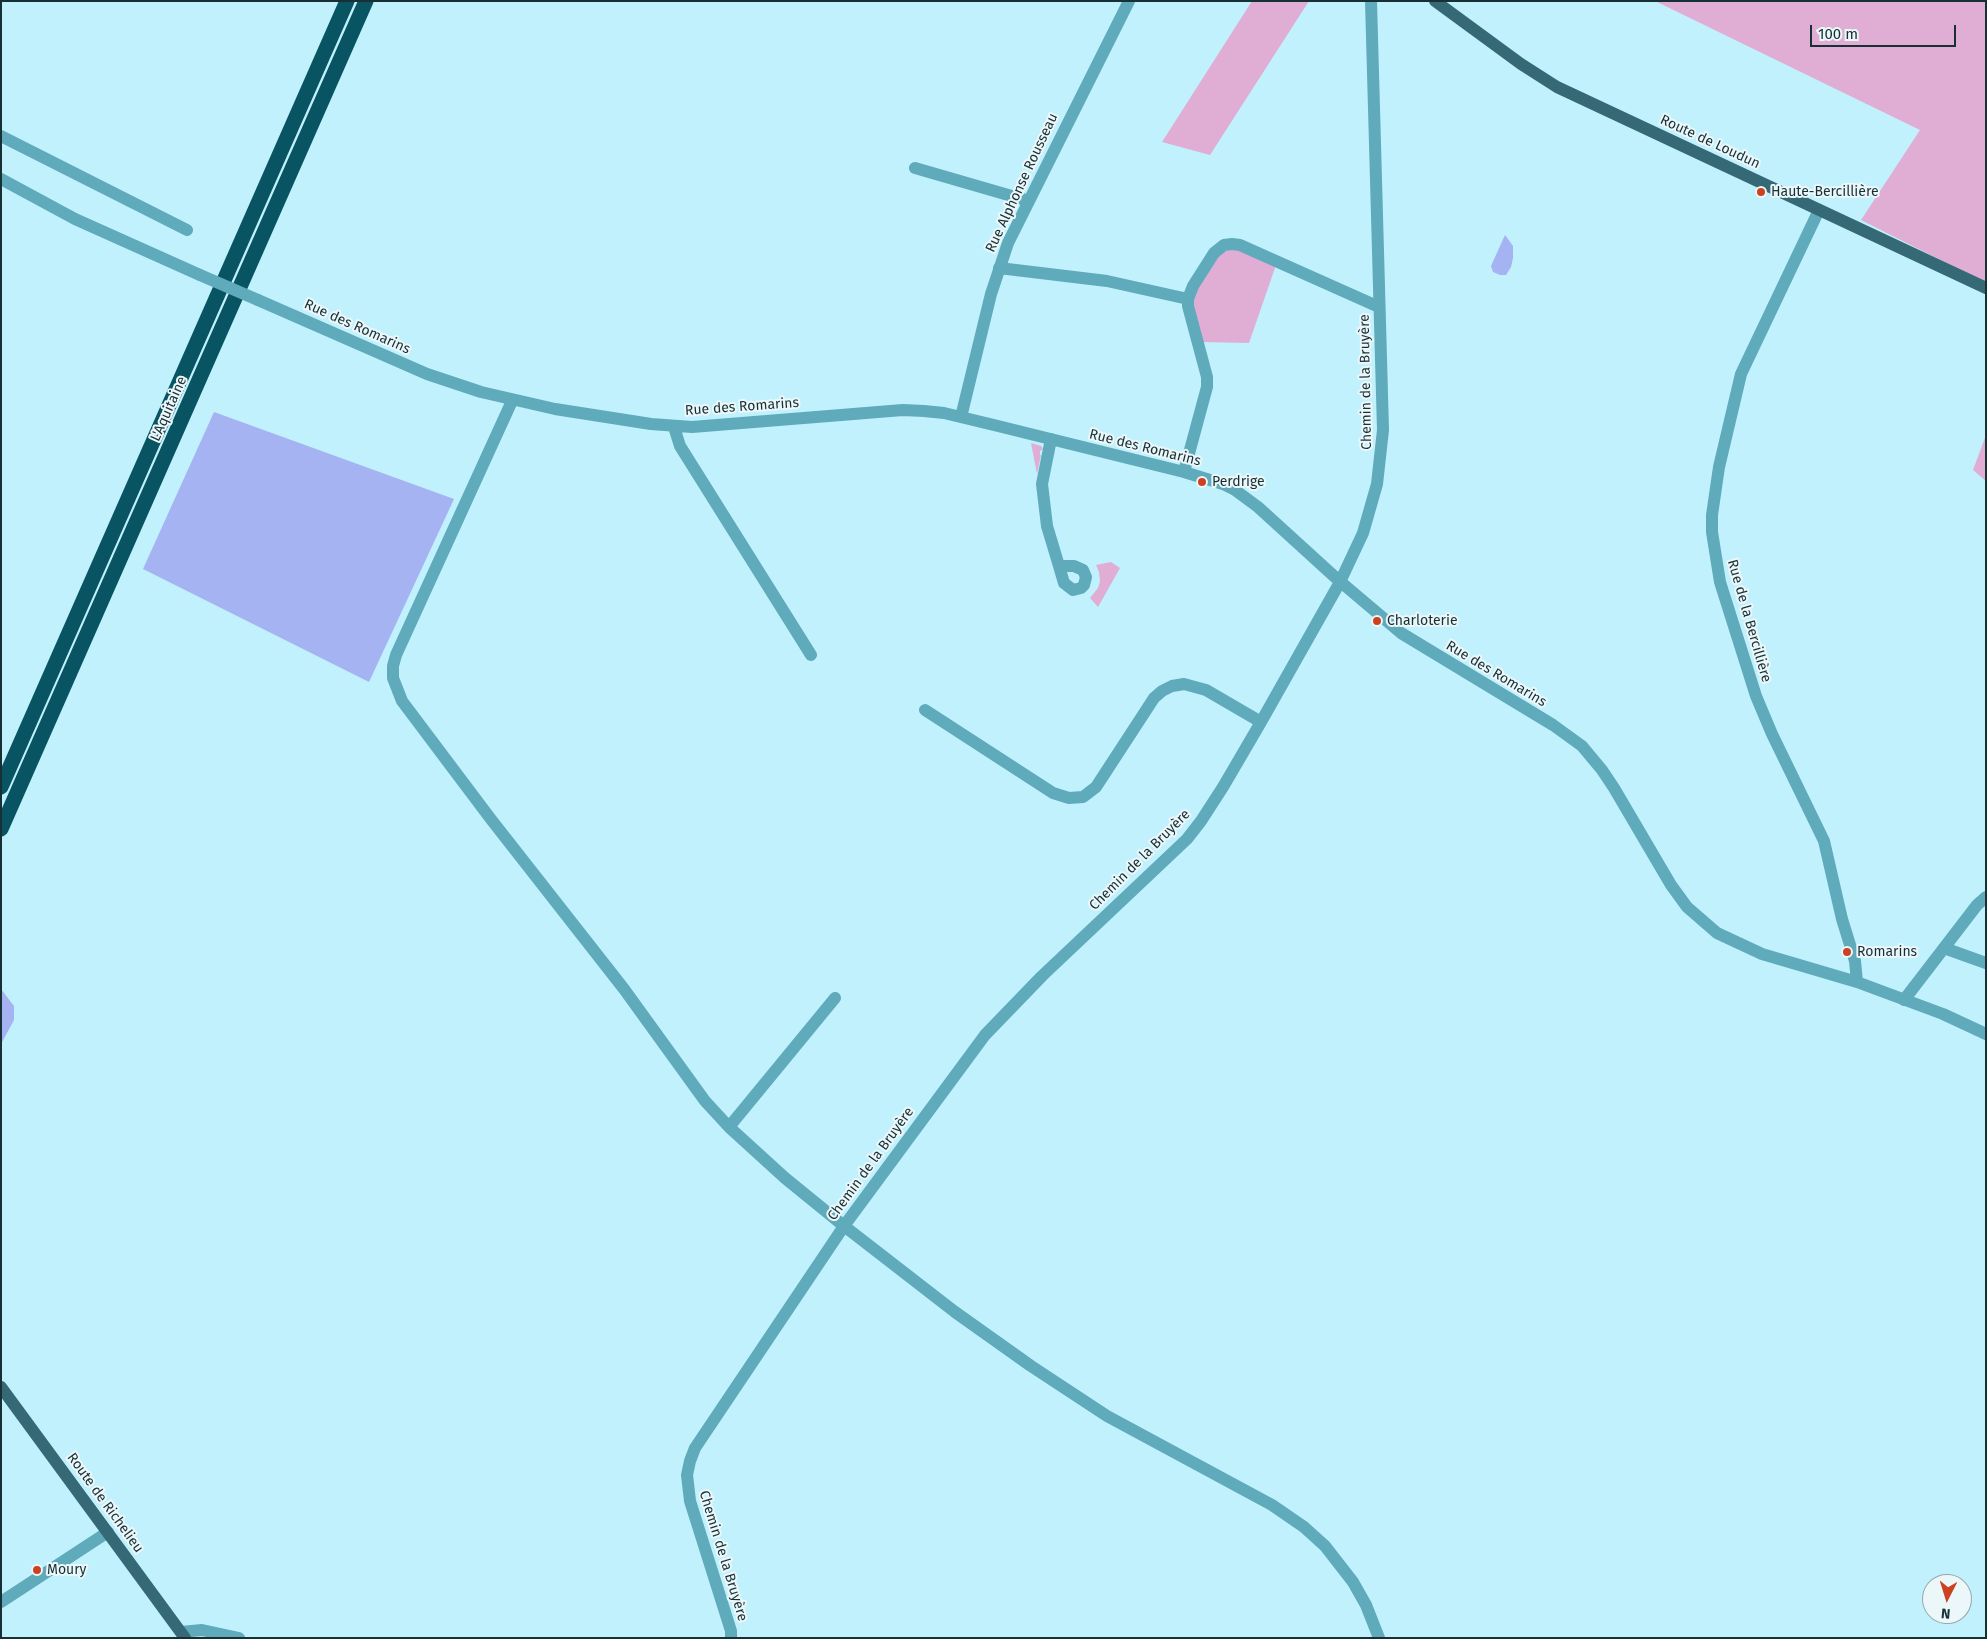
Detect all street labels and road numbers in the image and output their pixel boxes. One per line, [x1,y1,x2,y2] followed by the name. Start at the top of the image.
[982,111,1062,255] street label: Rue Alphonse Rousseau
[1657,112,1763,172] street label: Route de Loudun
[301,296,413,358] street label: Rue des Romarins
[1356,314,1376,450] street label: Chemin de la Bruyère
[147,374,191,444] street label: L'Aquitaine
[684,395,800,419] street label: Rue des Romarins
[1087,426,1203,470] street label: Rue des Romarins
[1723,558,1775,684] street label: Rue de la Bercillière
[1443,637,1549,711] street label: Rue des Romarins
[1086,806,1194,914] street label: Chemin de la Bruyère
[824,1104,918,1224] street label: Chemin de la Bruyère
[63,1450,147,1556] street label: Route de Richelieu
[695,1489,751,1623] street label: Chemin de la Bruyère

